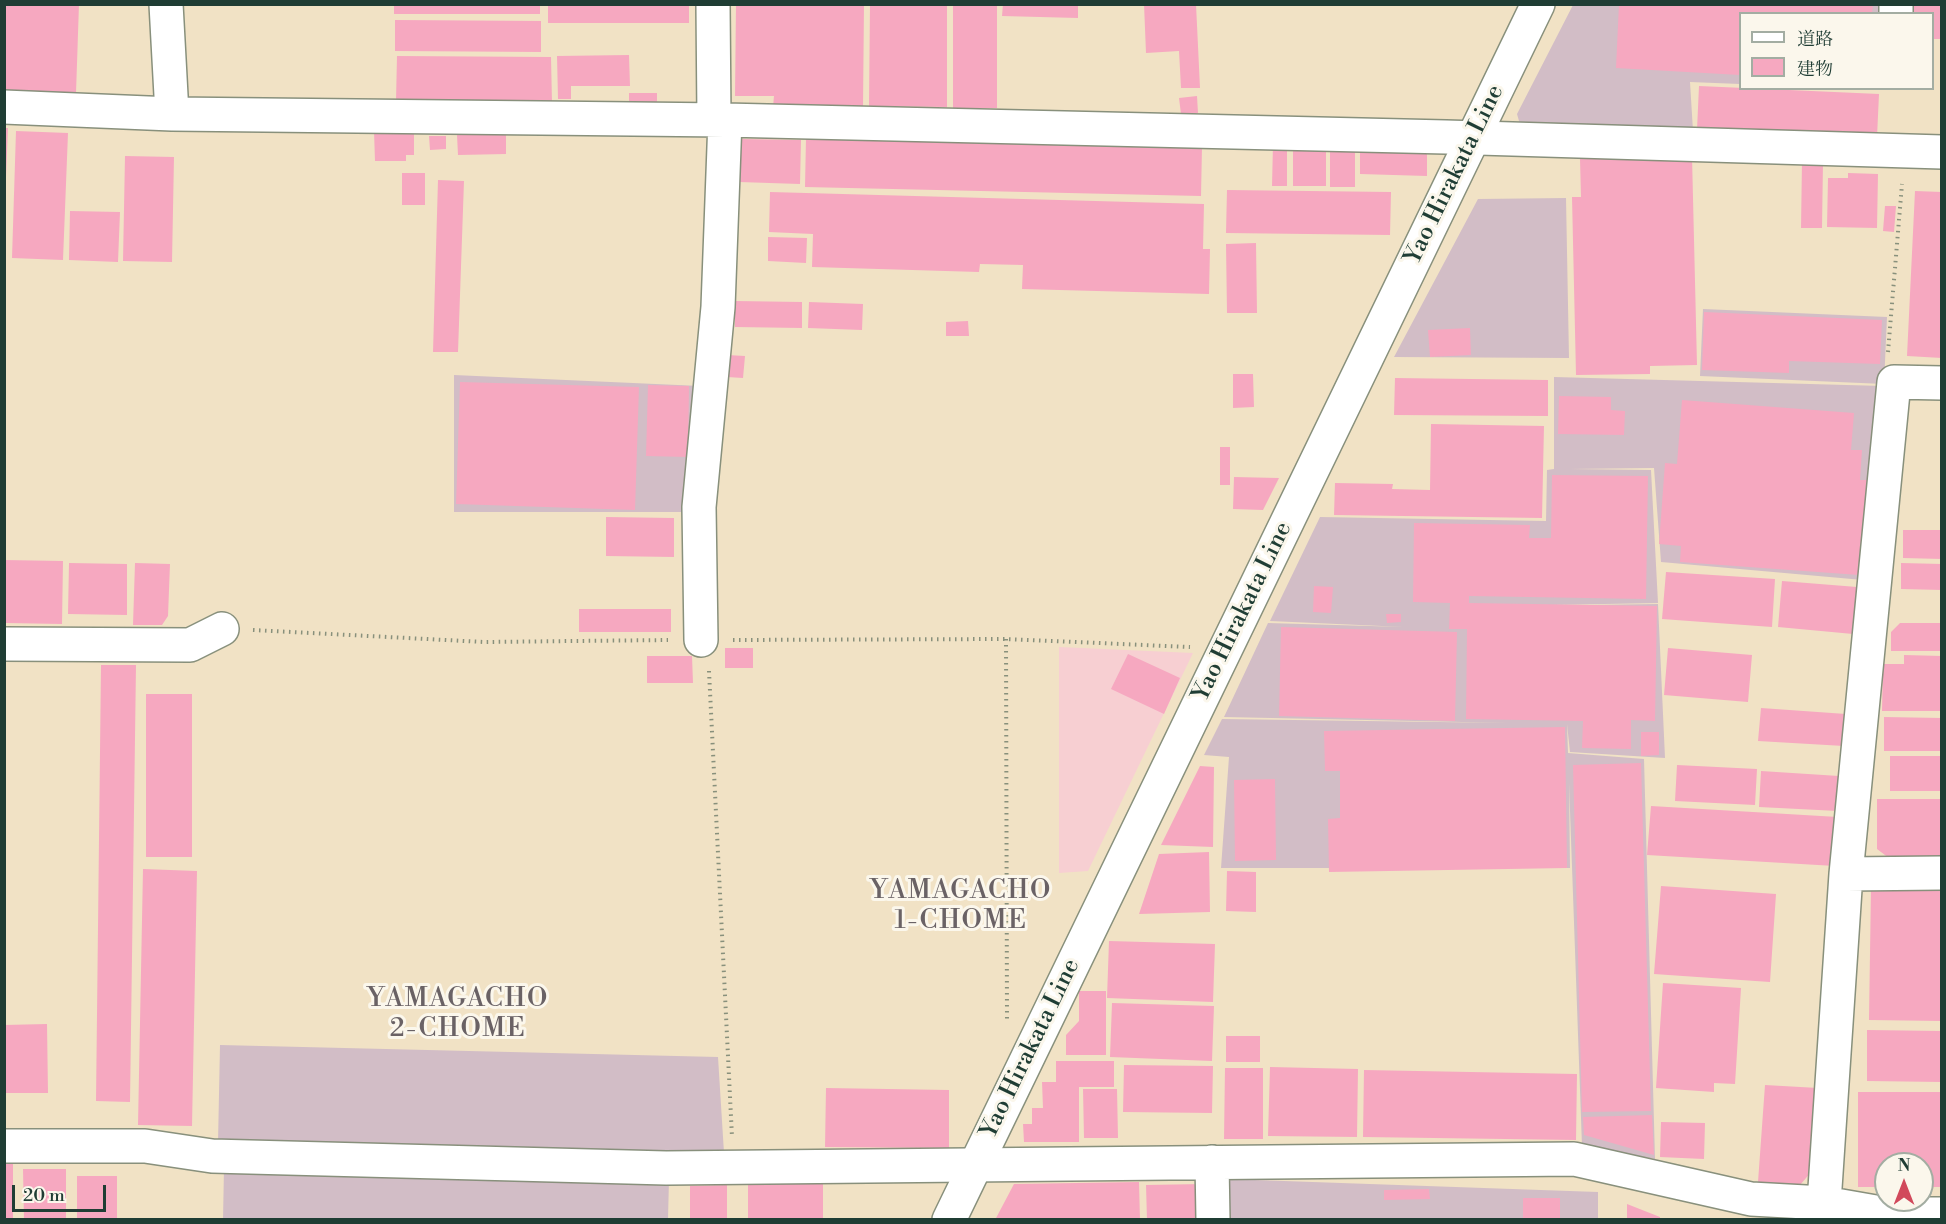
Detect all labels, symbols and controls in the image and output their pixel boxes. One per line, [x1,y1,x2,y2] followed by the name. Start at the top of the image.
[1739,12,1934,90] legend
[1797,28,1833,51] text: 道路
[1797,58,1833,81] text: 建物
[1399,80,1511,270] street label: Yao Hirakata Line
[1187,517,1299,707] street label: Yao Hirakata Line
[870,876,1052,938] district label: YAMAGACHO 1-CHOME
[975,954,1087,1144] street label: Yao Hirakata Line
[367,984,549,1046] district label: YAMAGACHO 2-CHOME
[1874,1152,1934,1212] north arrow
[1898,1156,1910,1176] text: N
[15,1173,110,1211] scale bar
[23,1184,65,1207] text: 20 m

